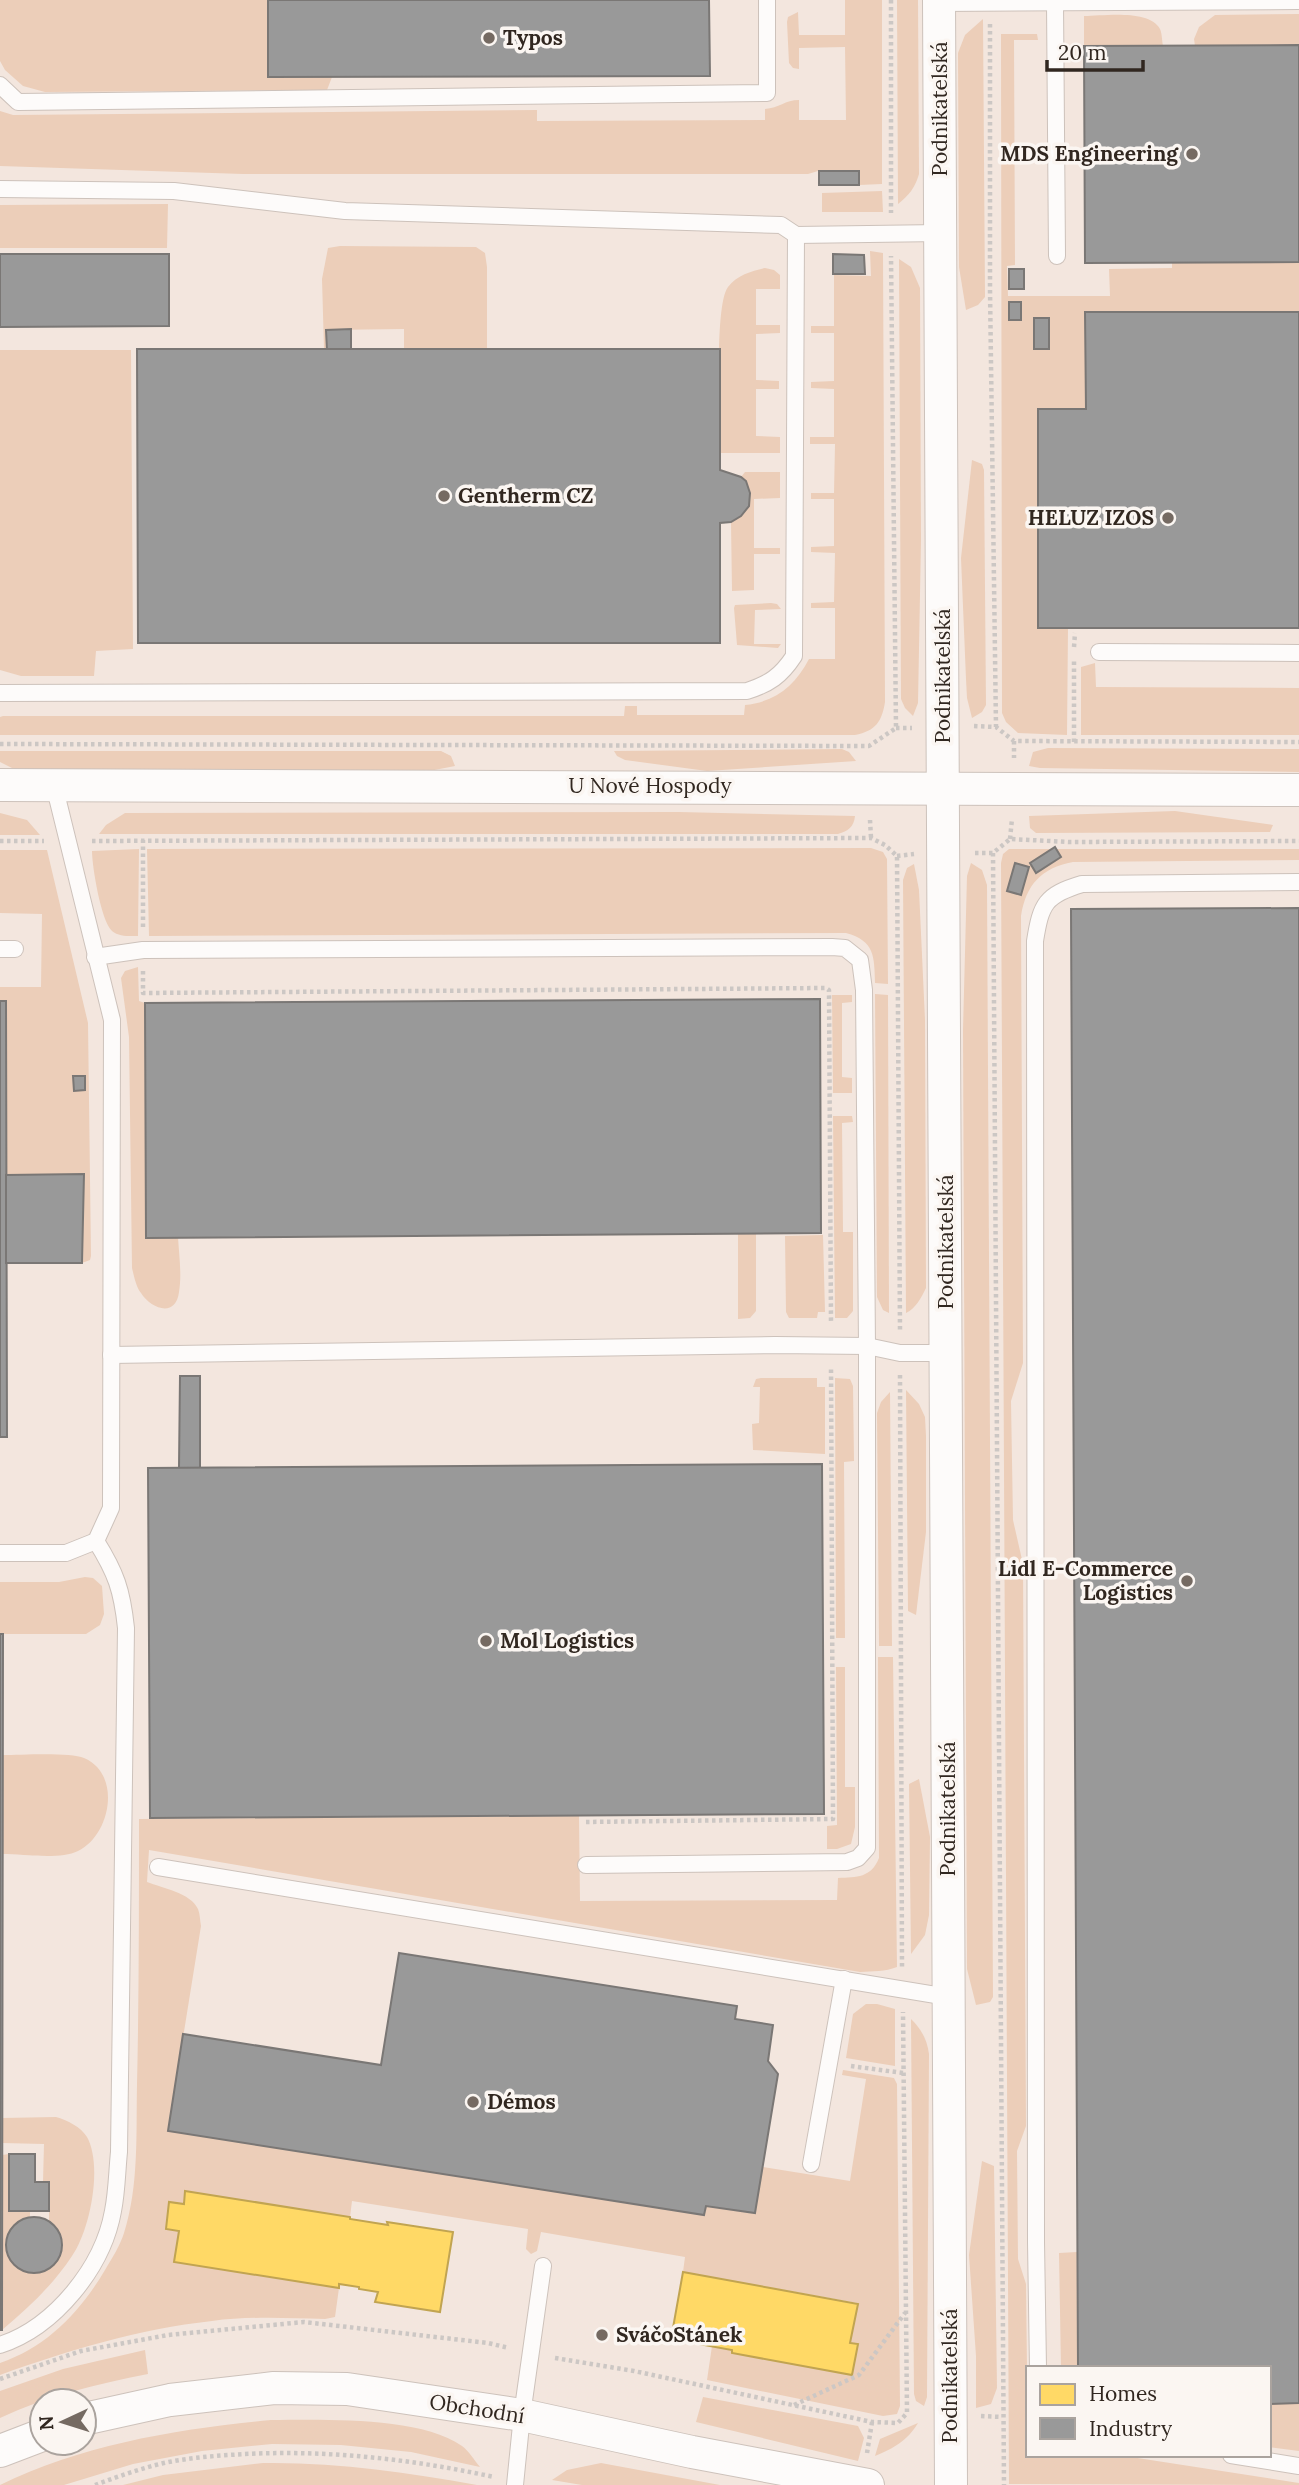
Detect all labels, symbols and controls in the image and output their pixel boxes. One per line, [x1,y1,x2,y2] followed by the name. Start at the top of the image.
[503,24,563,51] place label: Typos
[1047,28,1143,72] scale bar
[481,30,497,46] marker: Typos
[1058,39,1107,66] text: 20 m
[926,41,953,177] street label: Podnikatelská
[1000,140,1179,167] place label: MDS Engineering
[1184,146,1200,162] marker: MDS Engineering
[458,482,593,509] place label: Gentherm CZ
[436,488,452,504] marker: Gentherm CZ
[1028,504,1154,531] place label: HELUZ IZOS
[1160,510,1176,526] marker: HELUZ IZOS
[929,608,956,744] street label: Podnikatelská
[569,772,731,799] street label: U Nové Hospody
[932,1174,959,1310] street label: Podnikatelská
[998,1555,1173,1606] place label: Lidl E-Commerce Logistics
[1179,1573,1195,1589] marker: Lidl E-Commerce Logistics
[500,1627,634,1654] place label: Mol Logistics
[478,1633,494,1649] marker: Mol Logistics
[934,1741,961,1877] street label: Podnikatelská
[487,2088,556,2115] place label: Démos
[465,2094,481,2110] marker: Démos
[936,2308,963,2444] street label: Podnikatelská
[616,2321,743,2348] place label: SváčoStánek
[594,2327,610,2343] marker: SváčoStánek
[1026,2366,1271,2457] legend
[1089,2380,1157,2407] text: Homes
[28,2387,98,2457] north arrow
[427,2388,527,2429] street label: Obchodní
[34,2415,59,2431] text: N
[1089,2415,1172,2442] text: Industry

